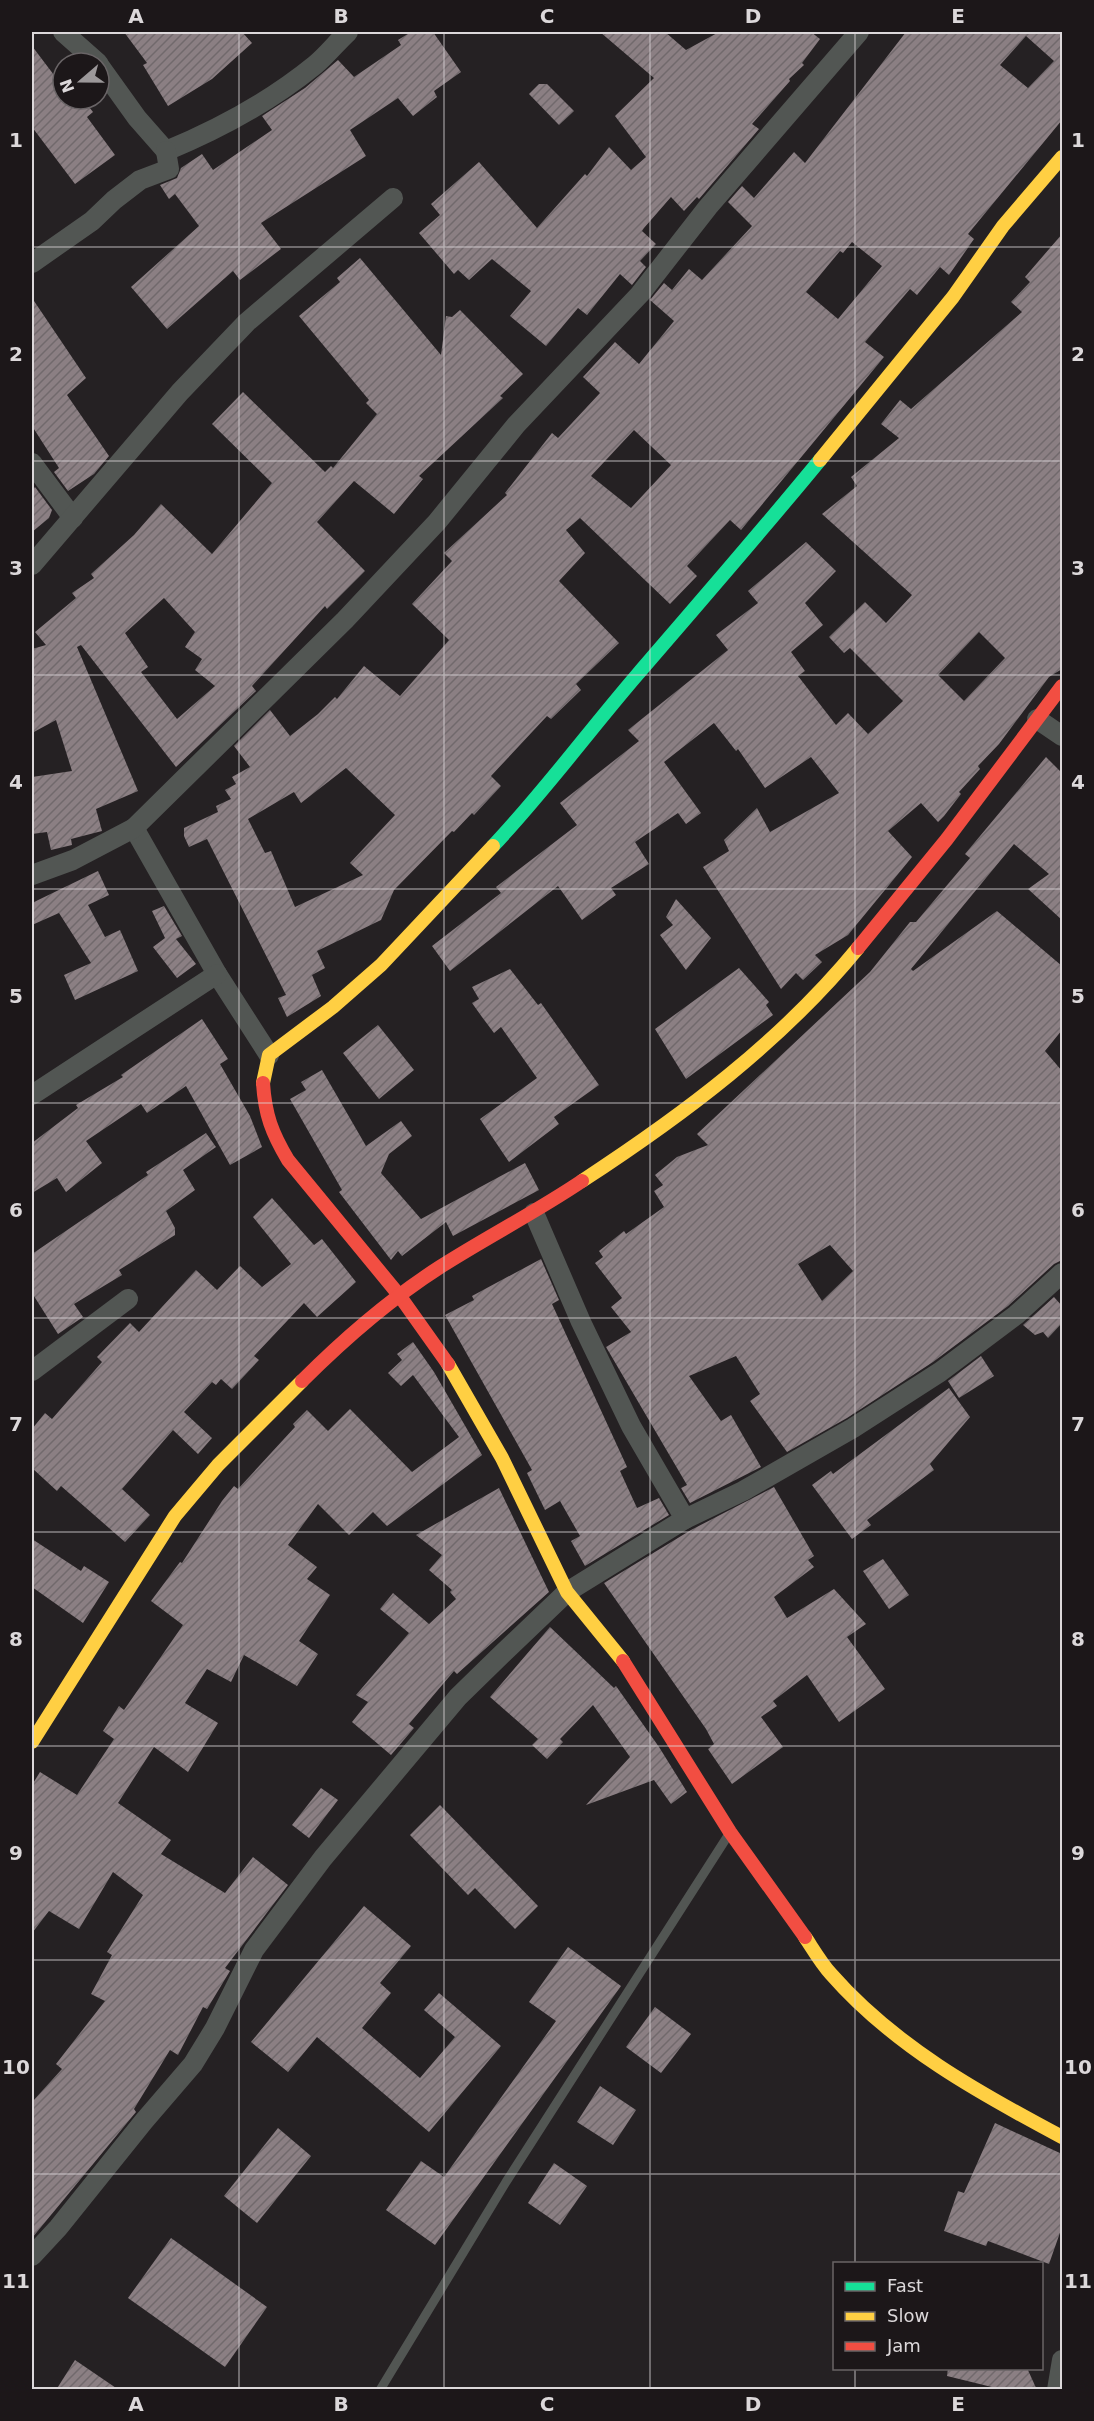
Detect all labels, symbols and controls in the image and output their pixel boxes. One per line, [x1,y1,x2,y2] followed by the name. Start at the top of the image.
[128,4,144,28] text: A
[333,4,349,28] text: B
[540,4,554,28] text: C
[745,4,761,28] text: D
[951,4,965,28] text: E
[51,51,111,111] north arrow
[56,76,79,96] text: N
[9,128,23,152] text: 1
[1071,128,1085,152] text: 1
[9,342,23,366] text: 2
[1071,342,1085,366] text: 2
[9,556,23,580] text: 3
[1071,556,1085,580] text: 3
[9,770,23,794] text: 4
[1071,770,1085,794] text: 4
[9,984,23,1008] text: 5
[1071,984,1085,1008] text: 5
[9,1198,23,1222] text: 6
[1071,1198,1085,1222] text: 6
[9,1412,23,1436] text: 7
[1071,1412,1085,1436] text: 7
[9,1627,23,1651] text: 8
[1071,1627,1085,1651] text: 8
[9,1841,23,1865] text: 9
[1071,1841,1085,1865] text: 9
[2,2055,30,2079] text: 10
[1064,2055,1092,2079] text: 10
[833,2262,1043,2370] legend
[2,2269,30,2293] text: 11
[1064,2269,1092,2293] text: 11
[887,2275,923,2296] text: Fast
[887,2305,929,2326] text: Slow
[886,2335,921,2356] text: Jam
[128,2392,144,2416] text: A
[333,2392,349,2416] text: B
[540,2392,554,2416] text: C
[745,2392,761,2416] text: D
[951,2392,965,2416] text: E

